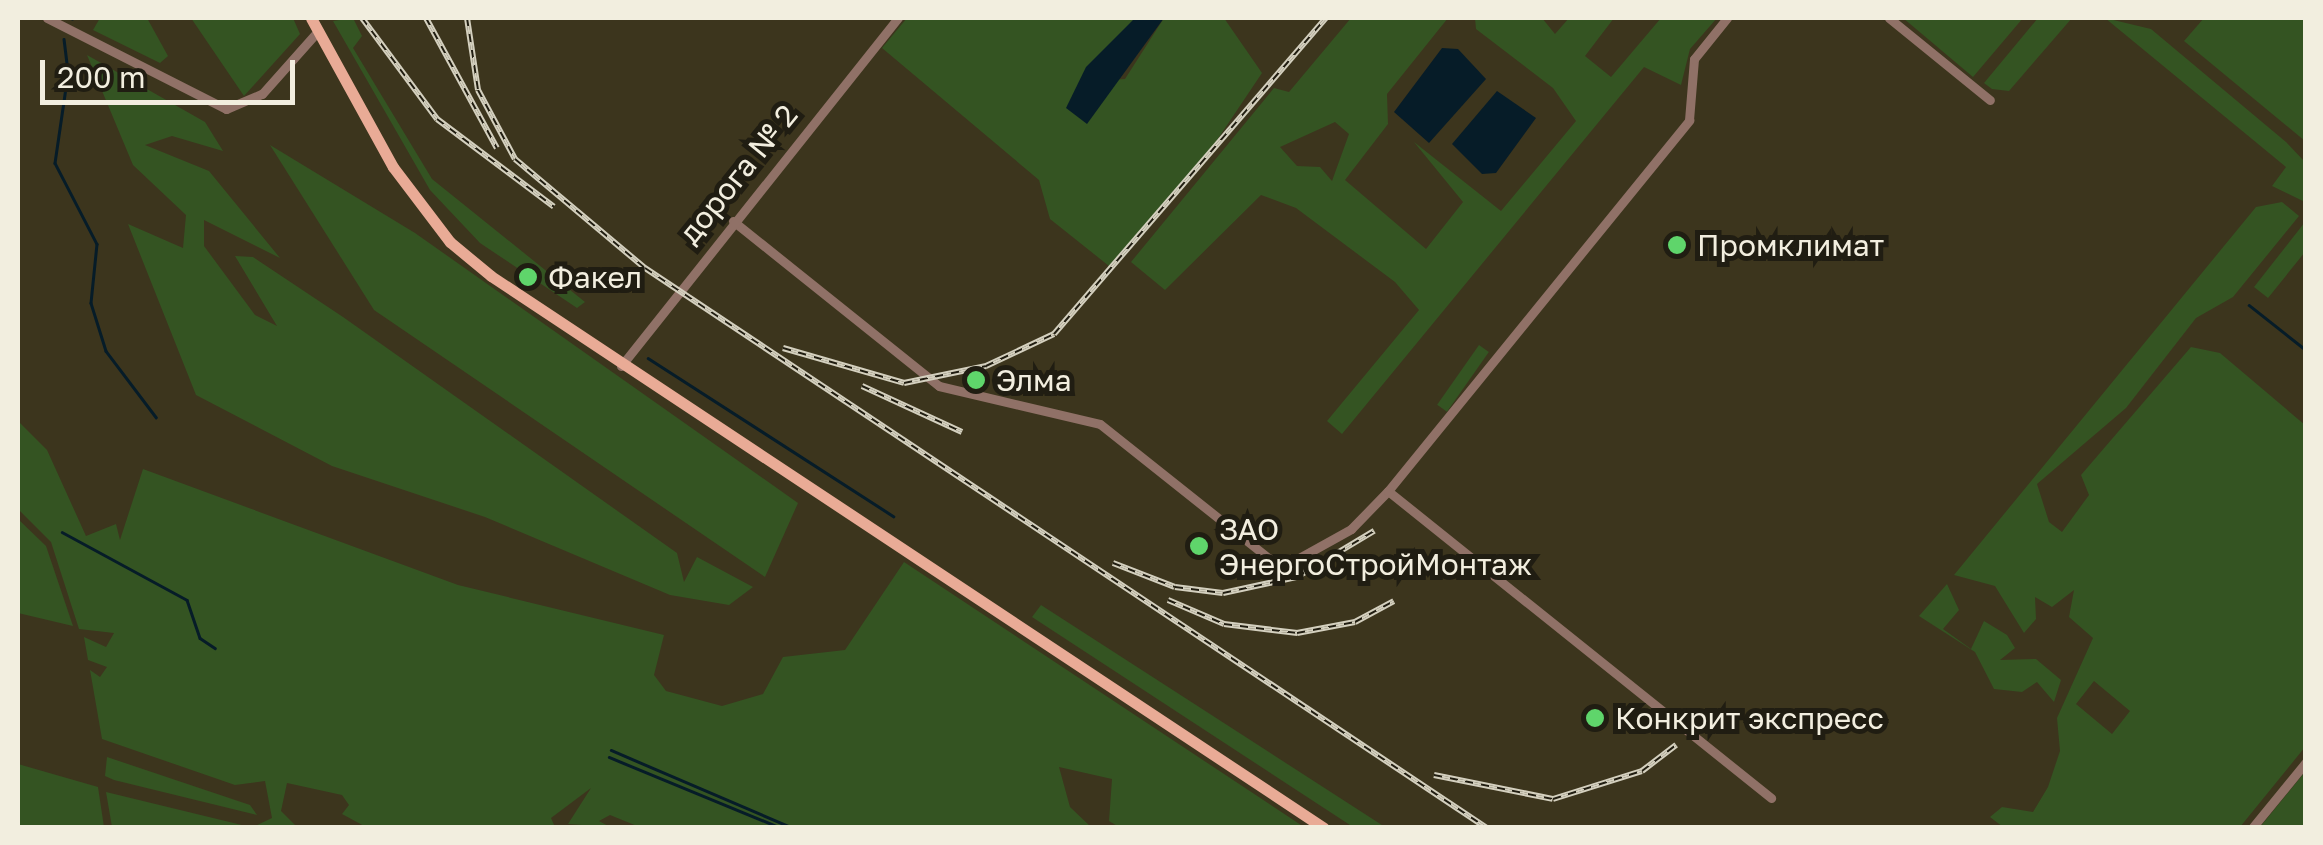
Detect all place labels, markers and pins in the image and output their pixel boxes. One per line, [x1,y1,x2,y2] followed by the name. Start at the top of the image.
[1697,227,1884,263] place label: Промклимат
[1666,234,1688,256] marker: Промклимат
[548,259,642,295] place label: Факел
[517,266,539,288] marker: Факел
[996,362,1072,398] place label: Элма
[965,369,987,391] marker: Элма
[1219,511,1532,582] place label: ЗАО ЭнергоСтройМонтаж
[1188,535,1210,557] marker: ЗАО ЭнергоСтройМонтаж
[1615,700,1884,736] place label: Конкрит экспресс
[1584,707,1606,729] marker: Конкрит экспресс

